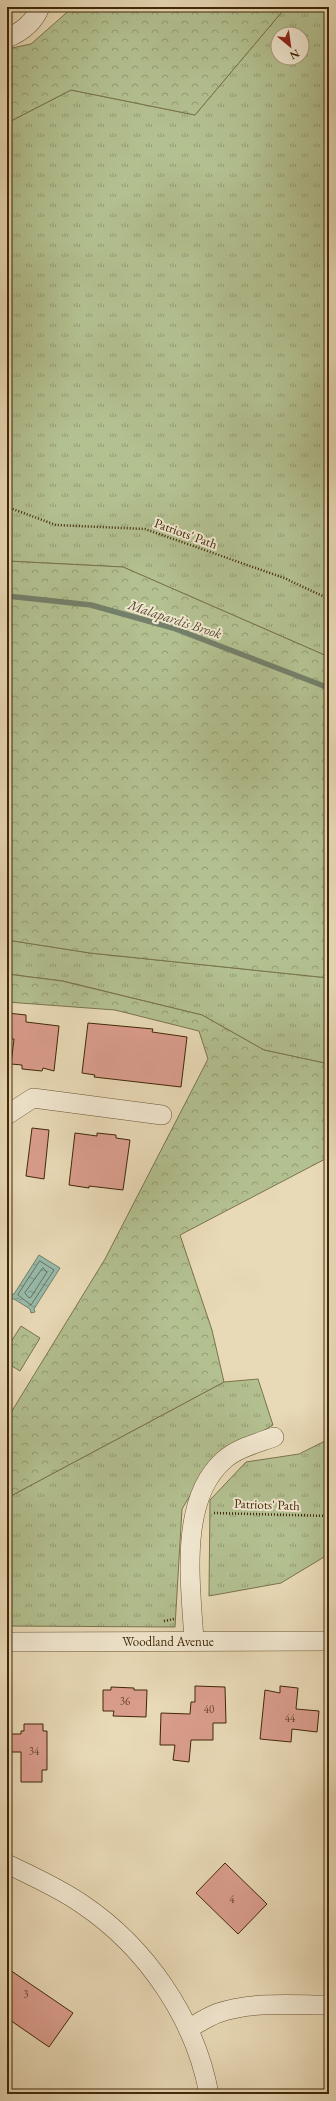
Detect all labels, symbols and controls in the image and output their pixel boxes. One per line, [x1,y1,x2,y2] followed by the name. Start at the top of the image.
[270,26,310,66] north arrow
[287,46,302,63] text: N
[152,514,220,553] street label: Patriots' Path
[125,595,225,643] water label: Malapardis Brook
[234,1495,300,1514] street label: Patriots' Path
[122,1633,214,1650] street label: Woodland Avenue
[120,1694,131,1708] house number: 36
[204,1702,214,1716] house number: 40
[285,1711,296,1725] house number: 44
[29,1744,40,1758] house number: 34
[229,1892,235,1906] house number: 4
[23,1987,29,2001] house number: 3

